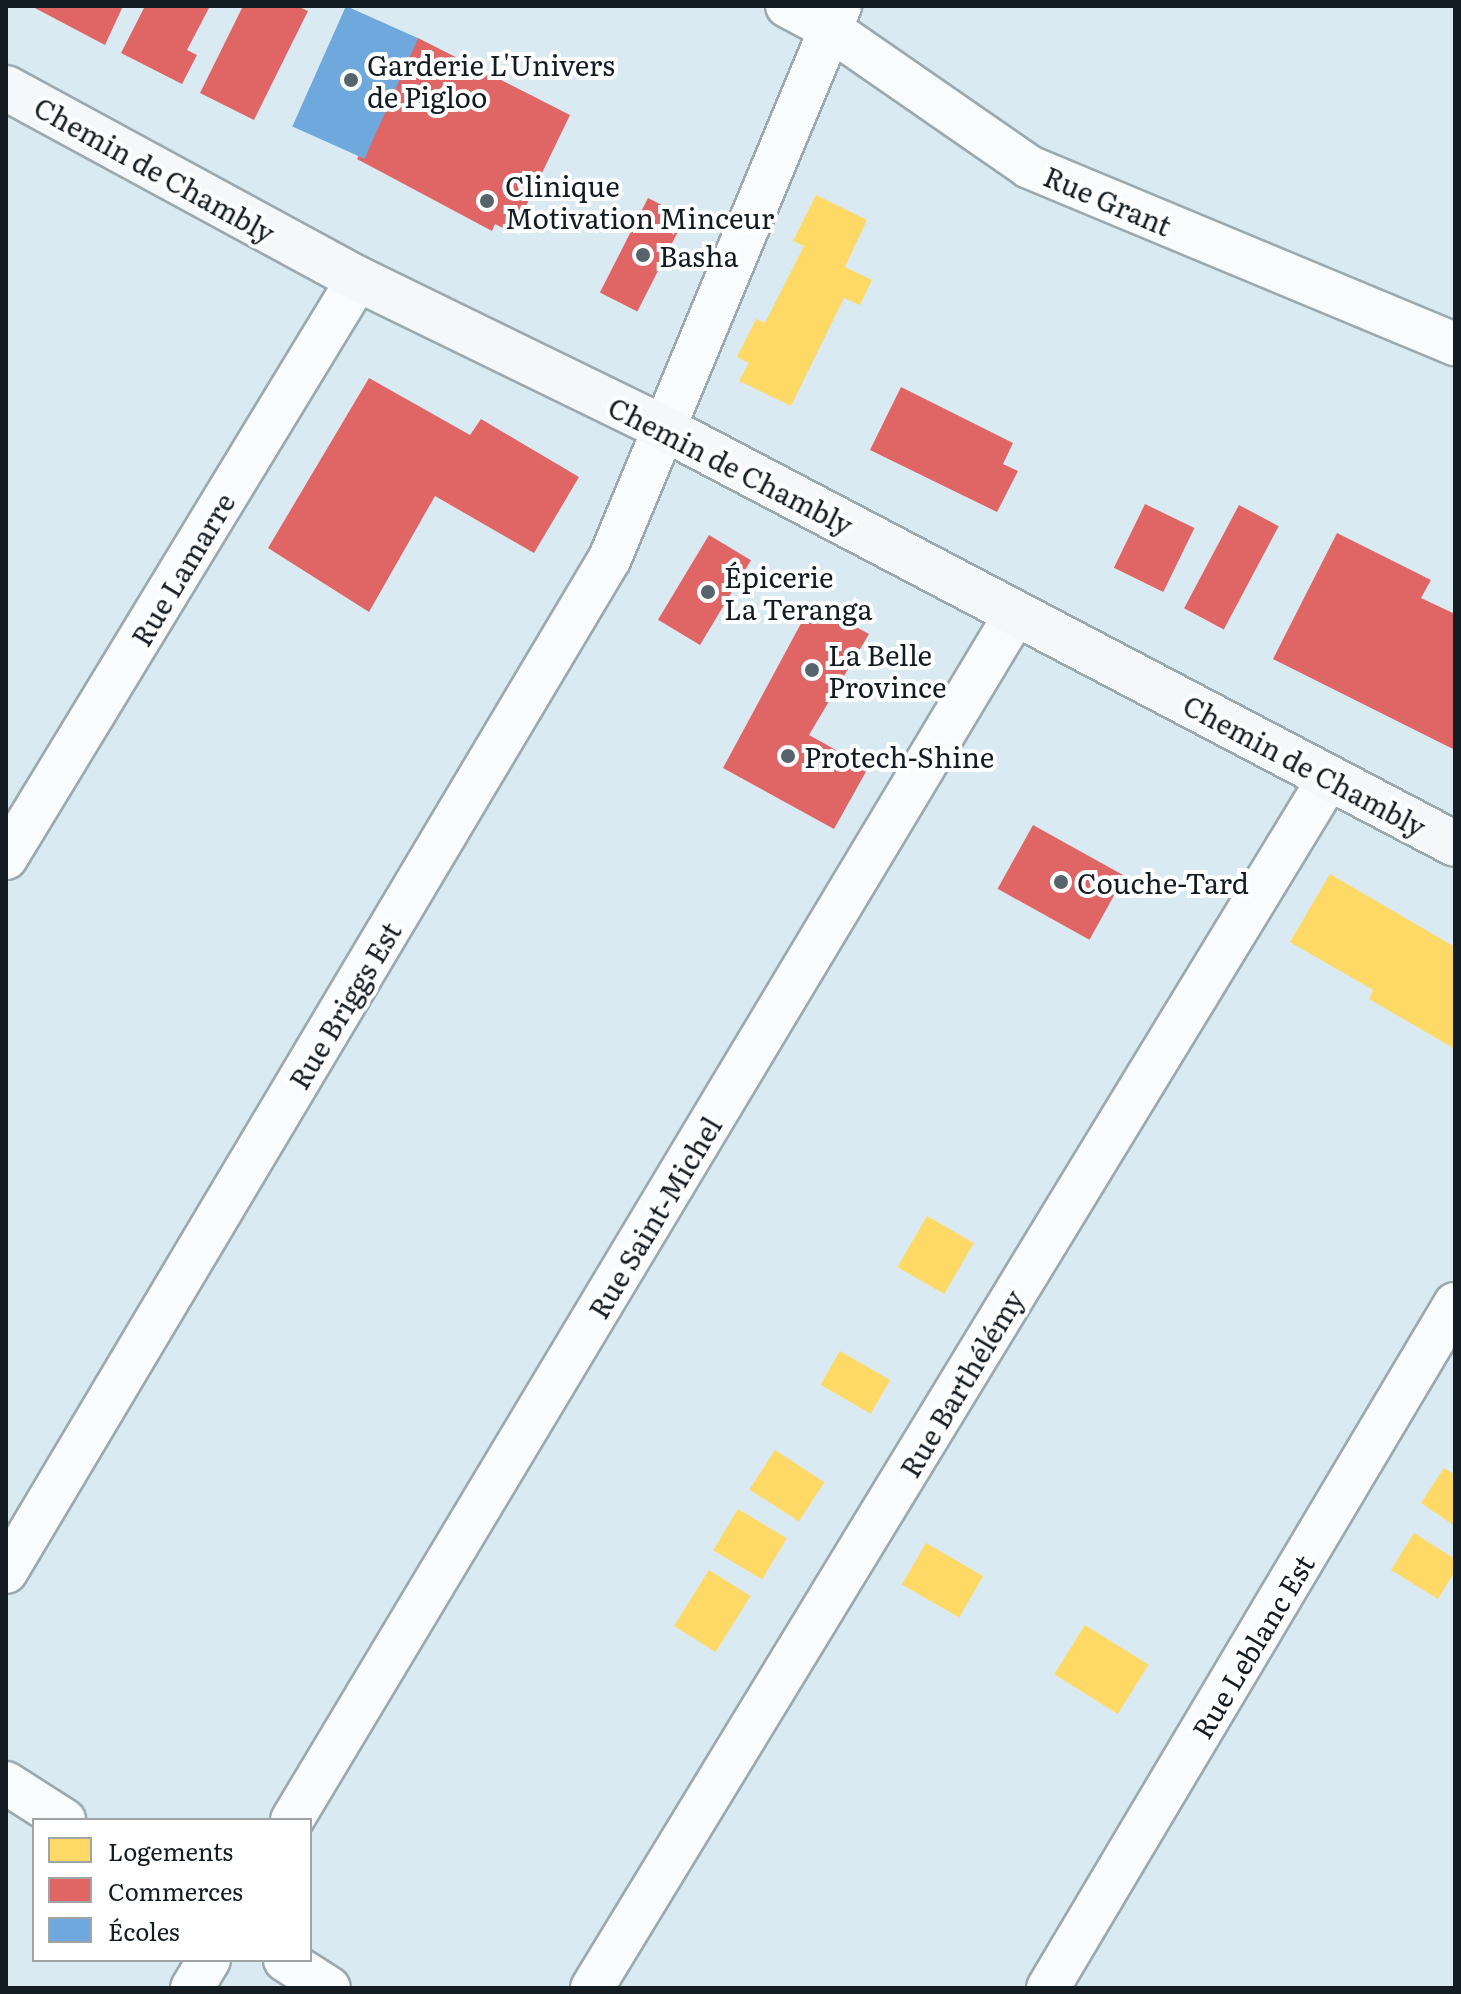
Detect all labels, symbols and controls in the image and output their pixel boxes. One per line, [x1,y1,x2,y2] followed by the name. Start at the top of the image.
[367,47,615,113] place label: Garderie L'Univers de Pigloo
[342,71,360,89] marker: Garderie L'Univers de Pigloo
[29,89,281,249] street label: Chemin de Chambly
[1039,158,1177,242] street label: Rue Grant
[505,168,774,234] place label: Clinique Motivation Minceur
[476,190,498,212] marker: Clinique Motivation Minceur
[659,238,739,272] place label: Basha
[634,246,652,264] marker: Basha
[603,389,859,541] street label: Chemin de Chambly
[123,487,241,651] street label: Rue Lamarre
[724,559,873,625] place label: Épicerie La Teranga
[699,583,717,601] marker: Épicerie La Teranga
[828,637,946,703] place label: La Belle Province
[803,661,821,679] marker: La Belle Province
[1178,687,1432,843] street label: Chemin de Chambly
[804,739,994,773] place label: Protech-Shine
[779,747,797,765] marker: Protech-Shine
[1077,865,1249,899] place label: Couche-Tard
[1052,873,1070,891] marker: Couche-Tard
[281,916,407,1094] street label: Rue Briggs Est
[581,1110,727,1324] street label: Rue Saint-Michel
[892,1283,1030,1483] street label: Rue Barthélémy
[1184,1548,1320,1744] street label: Rue Leblanc Est
[32,1818,312,1962] legend
[108,1833,233,1868] text: Logements
[108,1873,243,1908] text: Commerces
[108,1913,180,1948] text: Écoles

